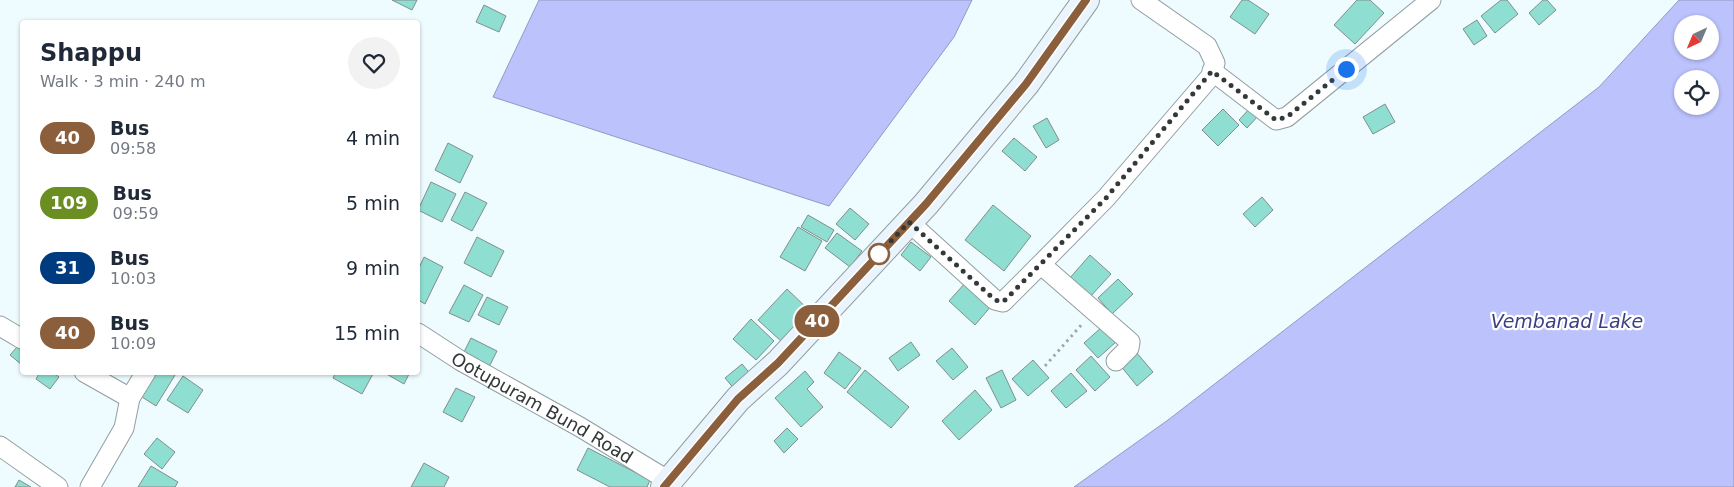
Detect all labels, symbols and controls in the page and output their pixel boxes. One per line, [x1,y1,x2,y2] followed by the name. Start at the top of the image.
[1674,15,1719,60] north arrow
[1674,15,1719,115] map controls
[348,37,400,89] button: heart
[40,39,142,67] text: Shappu
[1334,57,1359,82] your location
[1674,70,1719,115] button: locate
[40,72,205,91] text: Walk · 3 min · 240 m
[110,117,149,139] text: Bus
[55,127,80,148] text: 40
[346,127,400,149] text: 4 min
[110,139,156,158] text: 09:58
[113,182,152,204] text: Bus
[50,192,88,213] text: 109
[346,192,400,214] text: 5 min
[113,204,159,223] text: 09:59
[868,243,890,265] unlabelled marker
[110,247,149,269] text: Bus
[55,257,80,278] text: 31
[346,257,400,279] text: 9 min
[110,269,156,288] text: 10:03
[794,305,840,337] line badge: 40
[804,310,830,331] text: 40
[1491,310,1643,332] water label: Vembanad Lake
[110,312,149,334] text: Bus
[55,322,80,343] text: 40
[334,322,400,344] text: 15 min
[110,334,156,353] text: 10:09
[448,347,637,467] street label: Ootupuram Bund Road

